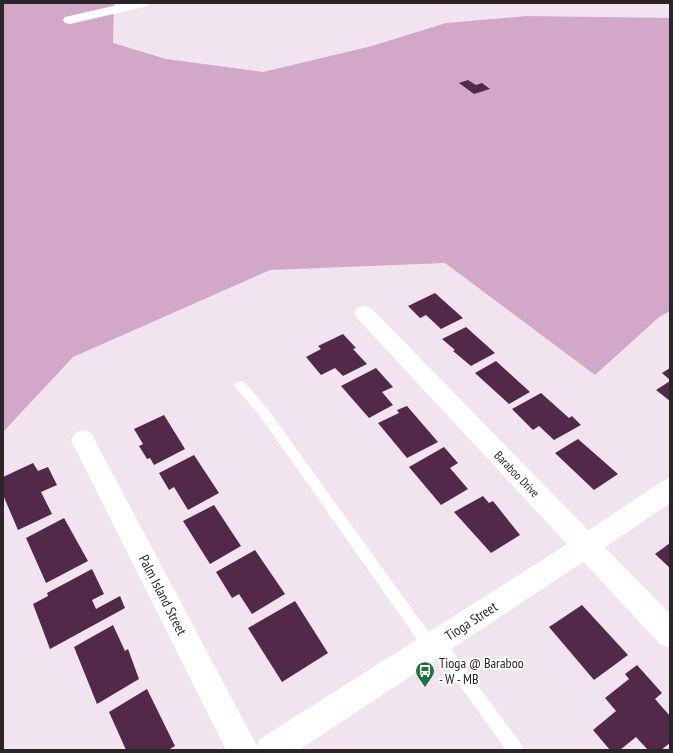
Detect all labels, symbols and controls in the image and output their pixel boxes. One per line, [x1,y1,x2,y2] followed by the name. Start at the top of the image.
[491,448,543,500] street label: Baraboo Drive
[135,552,191,638] street label: Palm Island Street
[441,597,501,645] street label: Tioga Street
[439,654,524,688] place label: Tioga @ Baraboo - W - MB
[414,660,436,688] bus stop icon: Tioga @ Baraboo - W - MB

